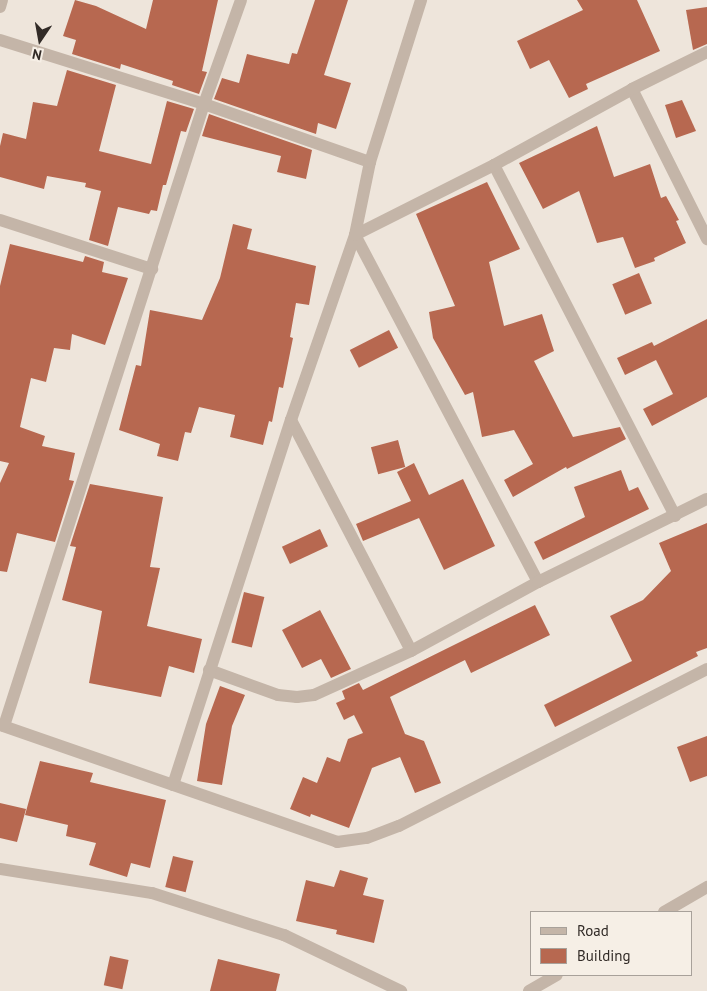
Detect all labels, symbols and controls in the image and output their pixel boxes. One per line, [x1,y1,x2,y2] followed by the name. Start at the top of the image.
[15,15,65,65] north arrow
[31,45,43,64] text: N
[530,911,692,976] legend
[577,921,609,940] text: Road
[577,946,631,965] text: Building

